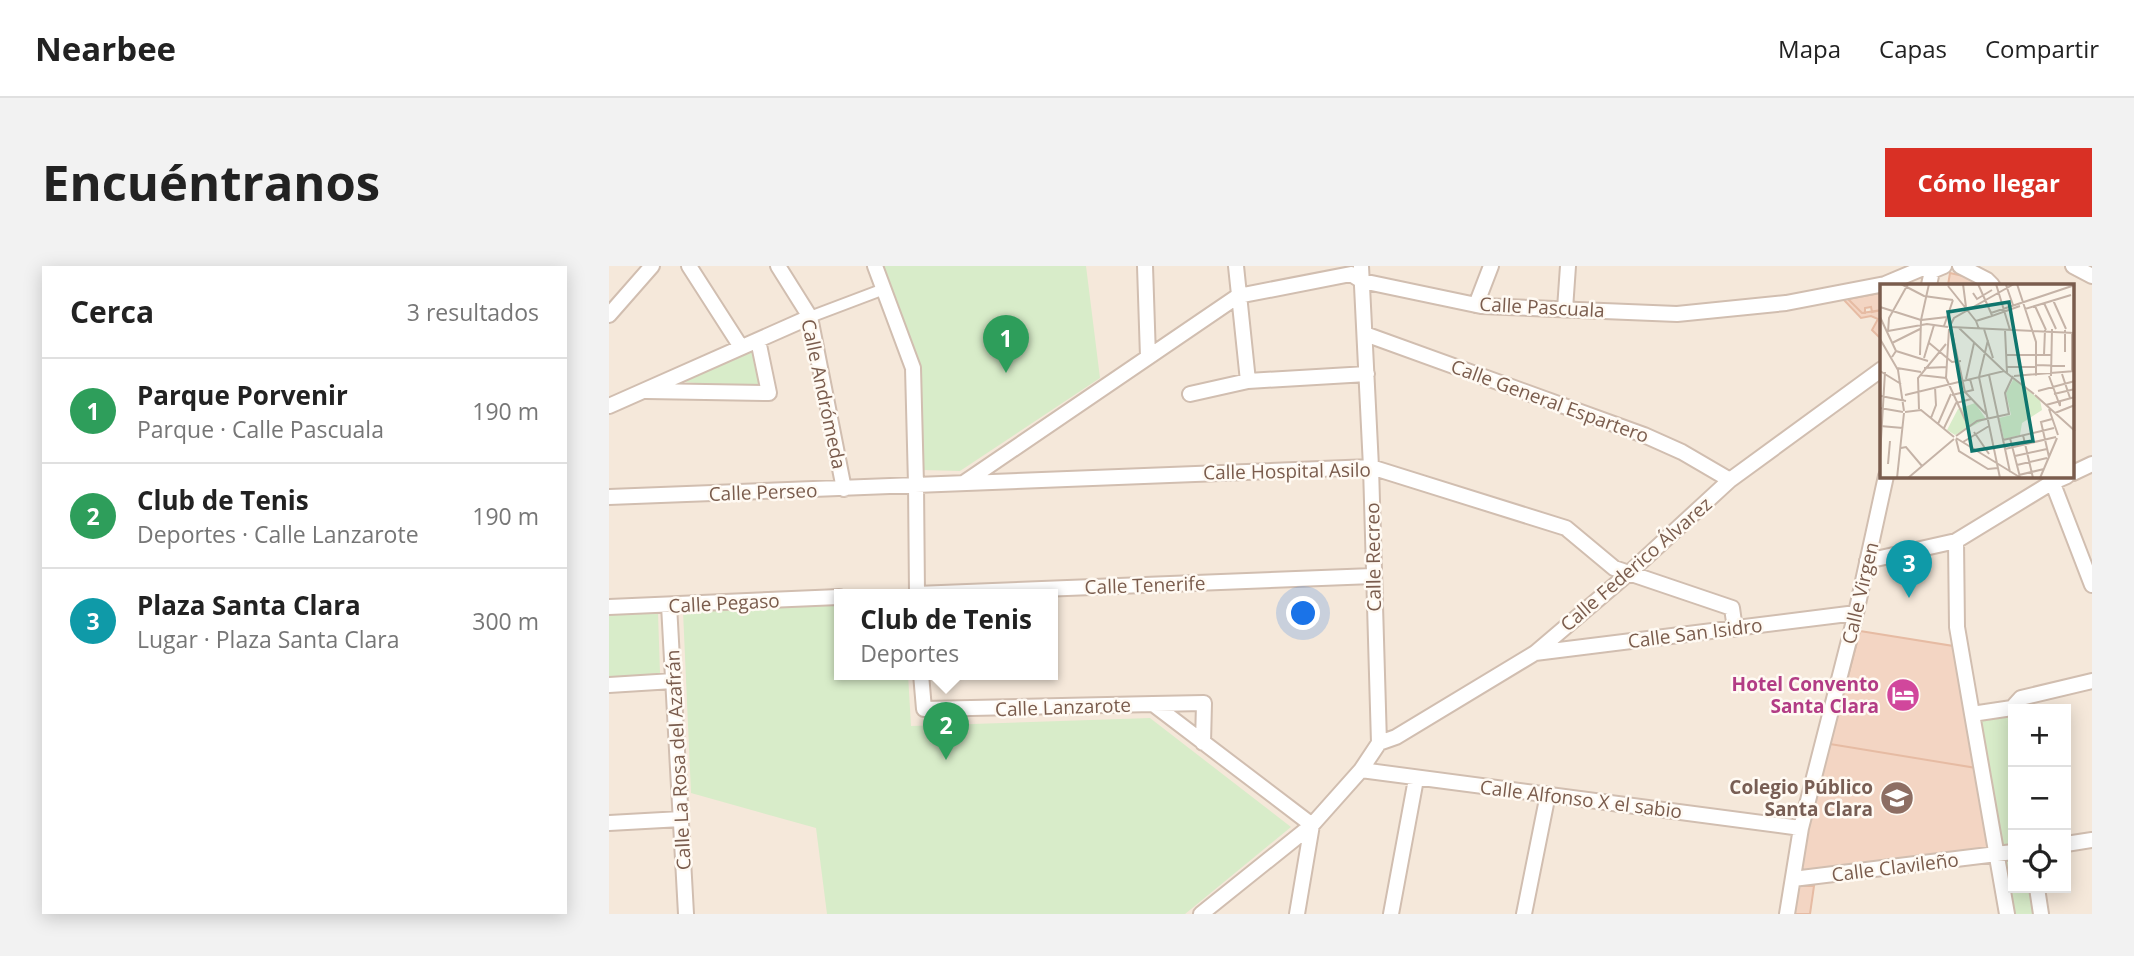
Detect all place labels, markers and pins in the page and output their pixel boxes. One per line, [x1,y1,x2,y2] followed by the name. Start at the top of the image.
[983,315,1029,373] pin: 1
[1886,540,1932,598] pin: 3
[1732,671,1879,719] place label: Hotel Convento Santa Clara
[1884,676,1922,714] hotel icon: Hotel Convento Santa Clara
[923,702,969,760] pin: 2
[1729,774,1873,822] place label: Colegio Público Santa Clara
[1878,779,1916,817] school or university icon: Colegio Público Santa Clara

